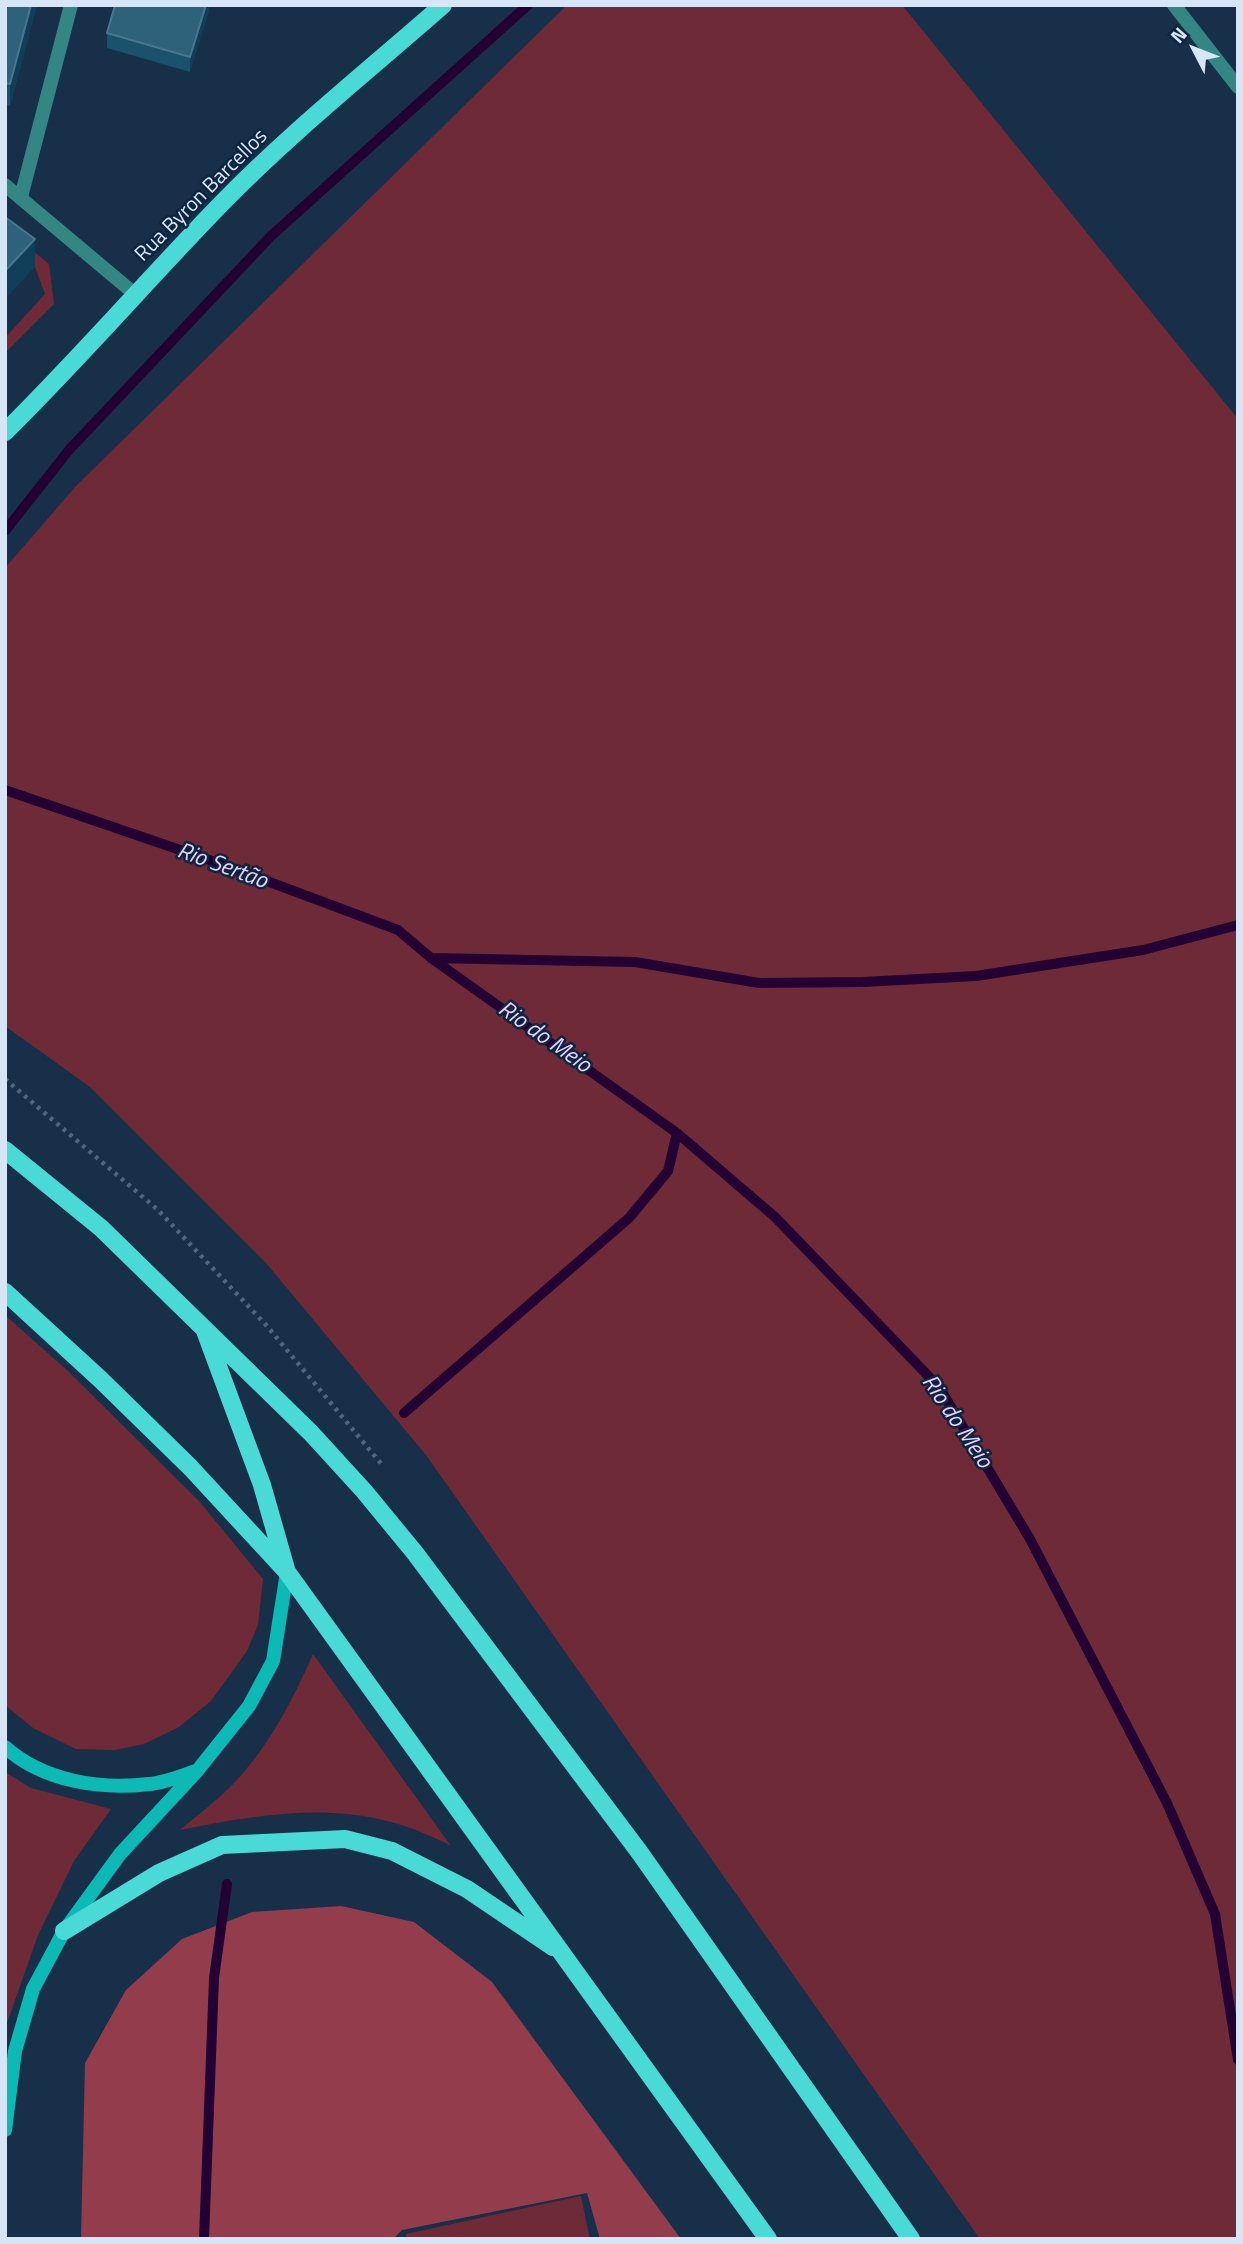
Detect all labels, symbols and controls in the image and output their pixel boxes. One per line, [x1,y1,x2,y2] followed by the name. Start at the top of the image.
[1159,14,1229,84] north arrow
[1163,20,1193,49] text: N
[131,125,273,267] street label: Rua Byron Barcellos
[173,838,271,896] water label: Rio Sertão
[492,996,596,1080] water label: Rio do Meio
[915,1370,997,1474] water label: Rio do Meio

